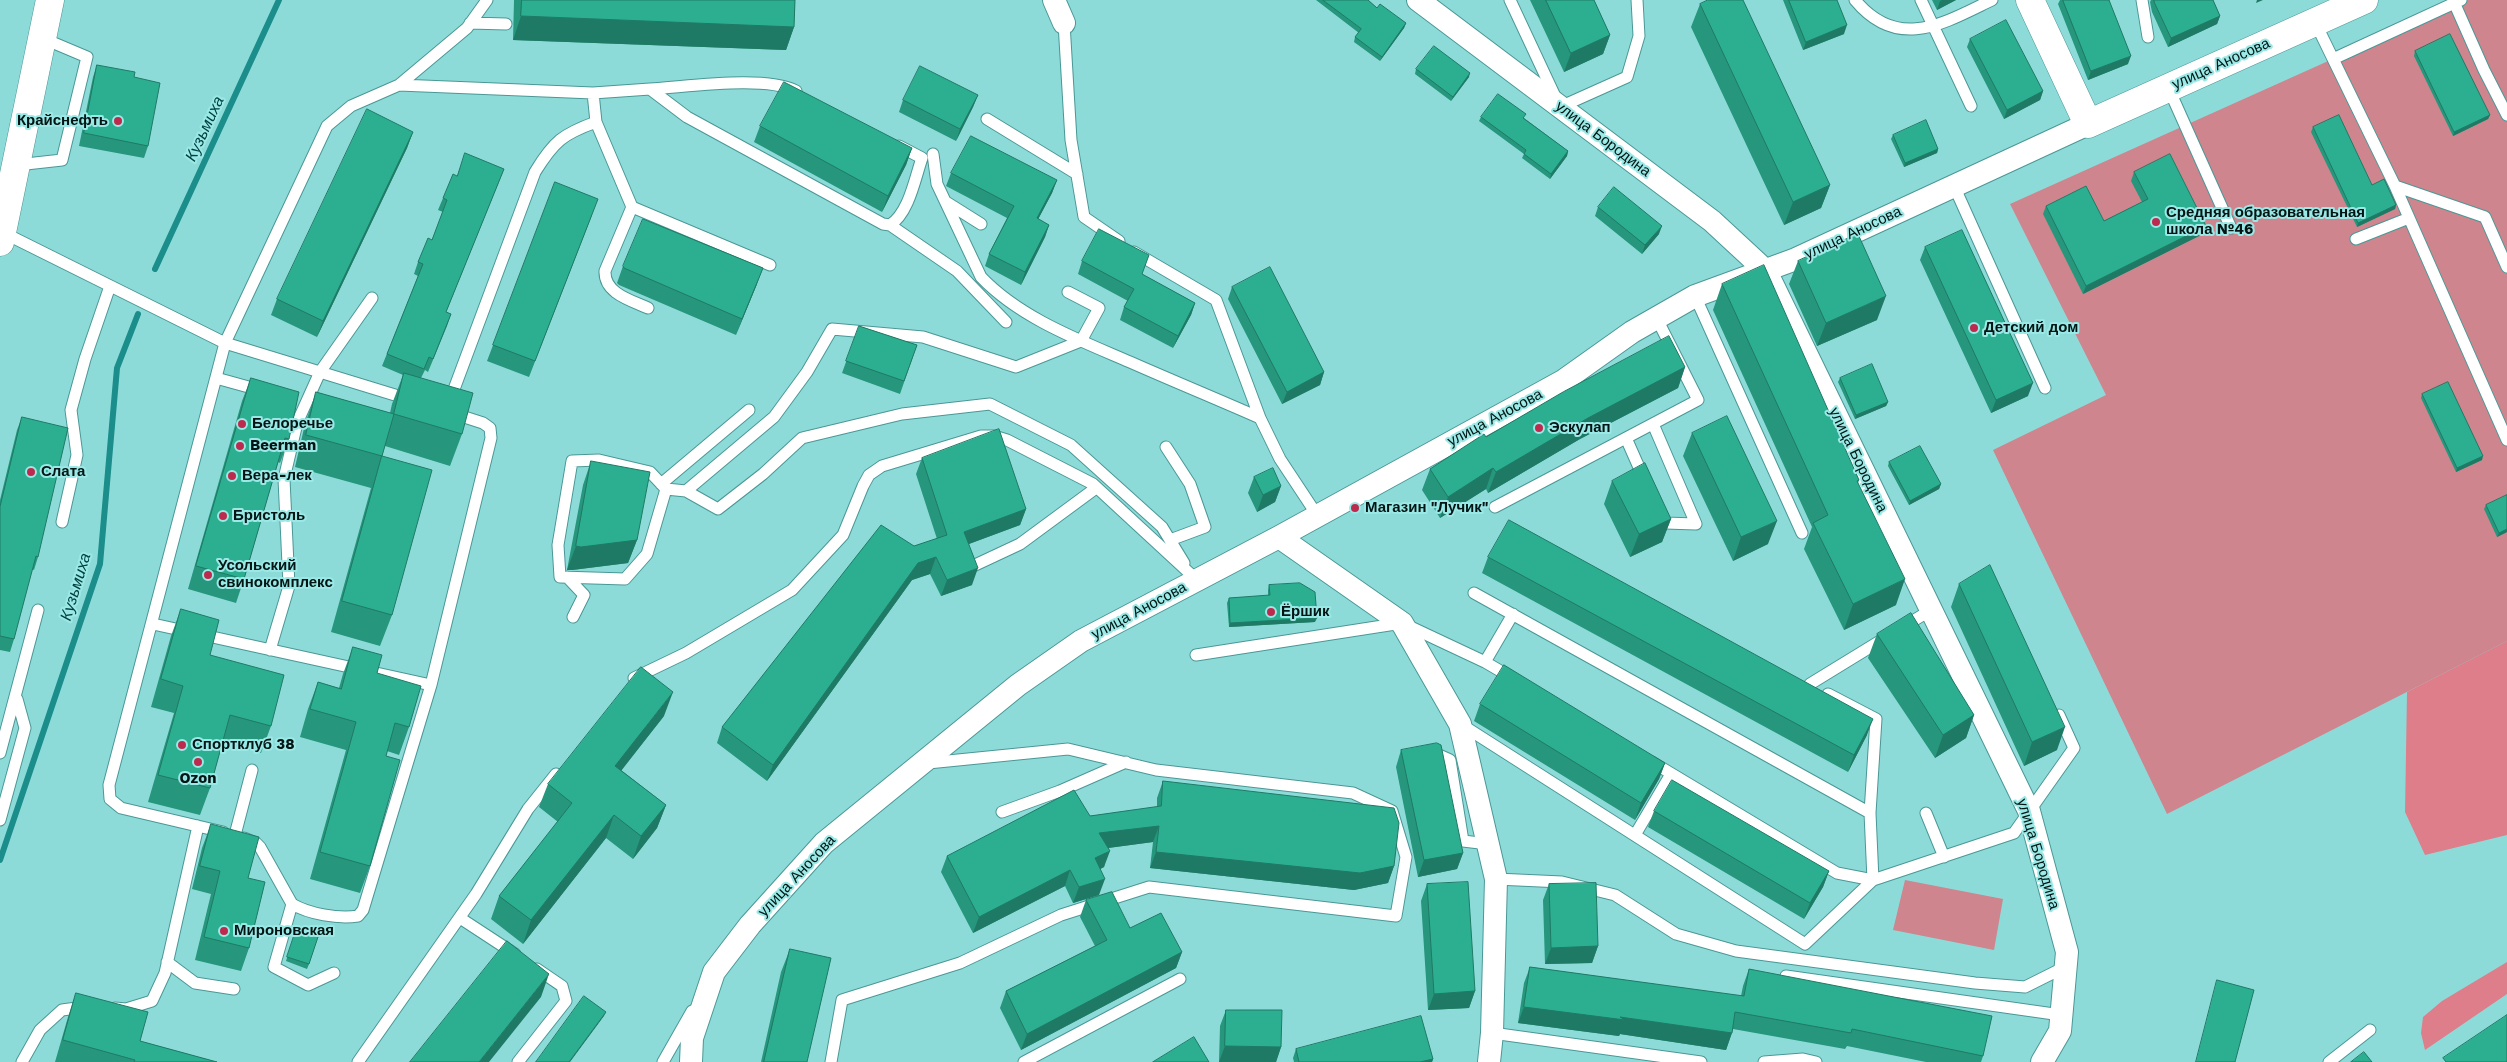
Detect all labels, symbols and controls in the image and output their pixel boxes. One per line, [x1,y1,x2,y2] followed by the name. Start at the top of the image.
[2169,34,2273,94] street label: улица Аносова
[182,93,228,165] water label: Кузьмиха
[1552,97,1654,181] street label: улица Бородина
[17,112,108,130] place label: Крайснефть
[112,115,124,127] marker: Крайснефть
[1802,203,1904,263] street label: улица Аносова
[2166,204,2365,239] place label: Средняя образовательная школа №46
[2150,216,2162,228] marker: Средняя образовательная школа №46
[1984,319,2078,337] place label: Детский дом
[1968,322,1980,334] marker: Детский дом
[1444,385,1546,451] street label: улица Аносова
[1825,405,1891,515] street label: улица Бородина
[252,415,333,433] place label: Белоречье
[236,418,248,430] marker: Белоречье
[1549,419,1611,437] place label: Эскулап
[1533,422,1545,434] marker: Эскулап
[250,437,316,455] place label: Beerman
[234,440,246,452] marker: Beerman
[41,463,85,481] place label: Слата
[25,466,37,478] marker: Слата
[242,467,312,485] place label: Вера-лек
[226,470,238,482] marker: Вера-лек
[1365,499,1489,517] place label: Магазин "Лучик"
[1349,502,1361,514] marker: Магазин "Лучик"
[233,507,305,525] place label: Бристоль
[217,510,229,522] marker: Бристоль
[57,551,95,623] water label: Кузьмиха
[218,557,333,592] place label: Усольский свинокомплекс
[202,569,214,581] marker: Усольский свинокомплекс
[1088,578,1190,644] street label: улица Аносова
[1281,603,1329,621] place label: Ёршик
[1265,606,1277,618] marker: Ёршик
[192,736,295,754] place label: Спортклуб 38
[176,739,188,751] marker: Спортклуб 38
[192,756,204,768] marker: Ozon
[180,770,216,788] place label: Ozon
[2013,797,2063,911] street label: улица Бородина
[755,831,839,921] street label: улица Аносова
[234,922,334,940] place label: Мироновская
[218,925,230,937] marker: Мироновская

